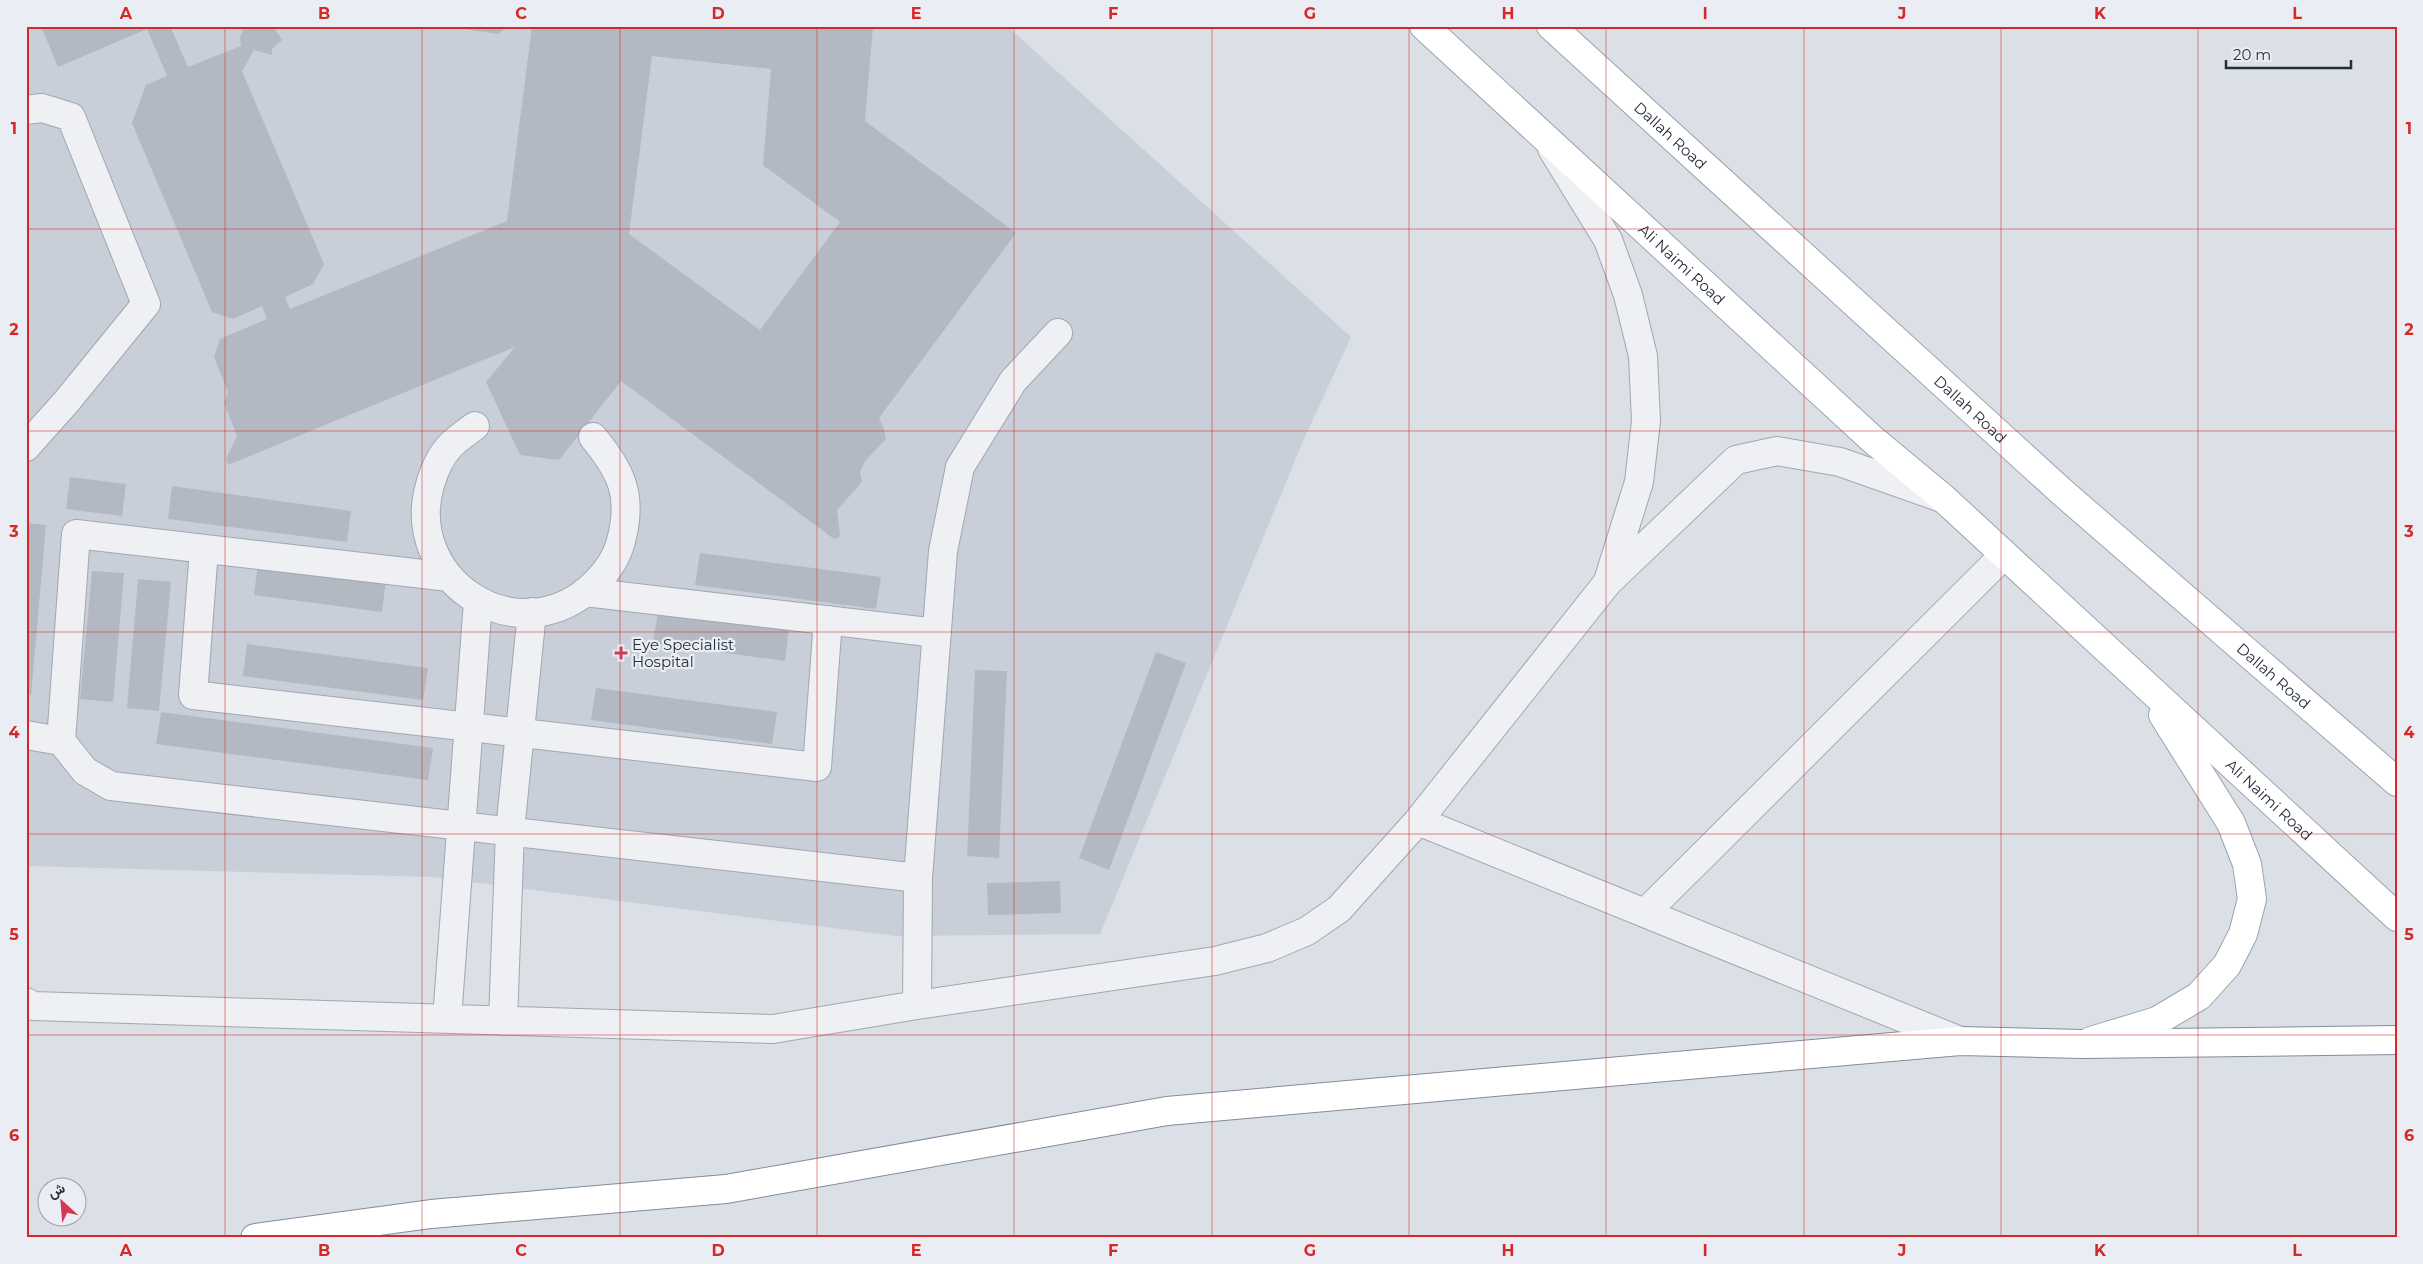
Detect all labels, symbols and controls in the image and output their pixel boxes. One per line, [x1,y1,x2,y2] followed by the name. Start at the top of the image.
[119,4,133,23] text: A
[318,4,330,23] text: B
[515,4,527,23] text: C
[711,4,725,23] text: D
[911,4,921,23] text: E
[1108,4,1118,23] text: F
[1304,4,1316,23] text: G
[1502,4,1514,23] text: H
[1702,4,1708,23] text: I
[1897,4,1906,23] text: J
[2094,4,2107,23] text: K
[2292,4,2302,23] text: L
[2226,38,2350,70] scale bar
[2233,45,2271,64] text: 20 m
[1630,97,1711,173] street label: Dallah Road
[11,119,17,138] text: 1
[2406,119,2412,138] text: 1
[1635,219,1729,309] street label: Ali Naimi Road
[9,320,19,339] text: 2
[2404,320,2414,339] text: 2
[1930,371,2011,447] street label: Dallah Road
[8,522,19,541] text: 3
[2403,522,2414,541] text: 3
[632,635,734,671] place label: Eye Specialist Hospital
[2233,638,2315,713] street label: Dallah Road
[614,646,628,660] marker: Eye Specialist Hospital
[8,723,20,742] text: 4
[2403,723,2415,742] text: 4
[2222,755,2317,844] street label: Ali Naimi Road
[9,925,19,944] text: 5
[2404,925,2414,944] text: 5
[9,1126,19,1145] text: 6
[2404,1126,2414,1145] text: 6
[38,1176,88,1226] north arrow
[45,1178,68,1202] text: ش
[119,1241,133,1260] text: A
[318,1241,330,1260] text: B
[515,1241,527,1260] text: C
[711,1241,725,1260] text: D
[911,1241,921,1260] text: E
[1108,1241,1118,1260] text: F
[1304,1241,1316,1260] text: G
[1502,1241,1514,1260] text: H
[1702,1241,1708,1260] text: I
[1897,1241,1906,1260] text: J
[2094,1241,2107,1260] text: K
[2292,1241,2302,1260] text: L

